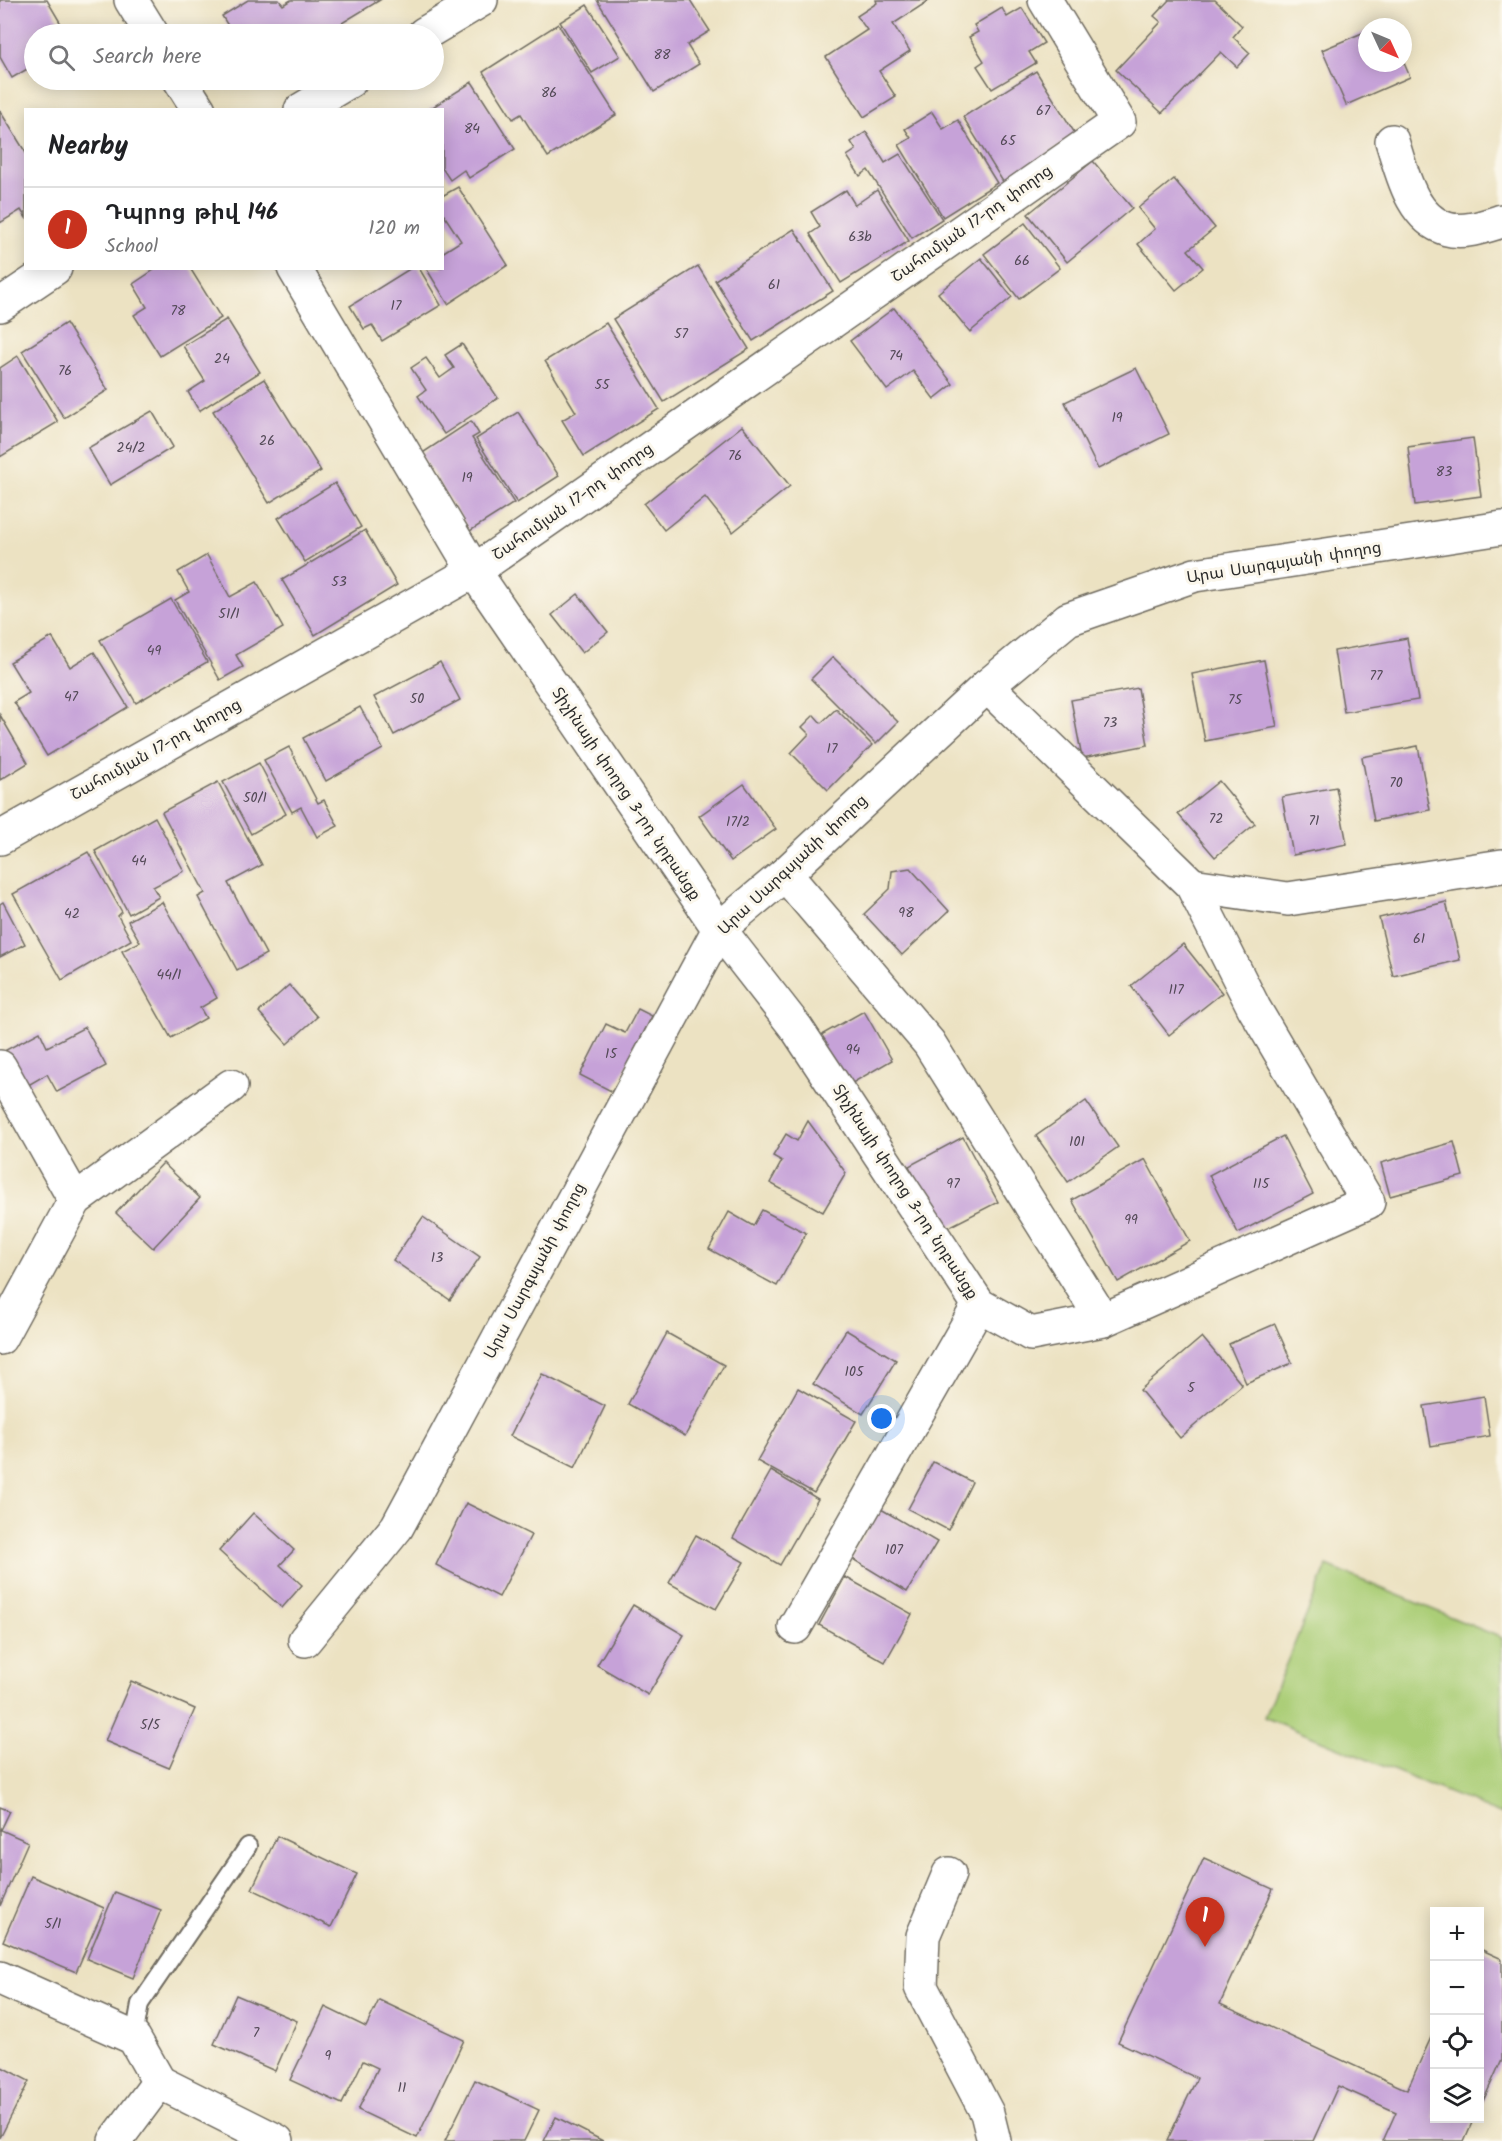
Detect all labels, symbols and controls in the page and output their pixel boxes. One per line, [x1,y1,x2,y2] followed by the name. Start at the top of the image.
[1358,18,1412,72] north arrow
[24,24,444,90] search box
[93,40,201,75] text: Search here
[45,41,78,74] icon: search
[654,44,671,66] house number: 88
[541,82,557,104] house number: 86
[1036,100,1051,122] house number: 67
[464,118,480,140] house number: 84
[48,126,128,168] text: Nearby
[1000,130,1017,152] house number: 65
[886,159,1058,289] street label: Շահումյան 17-րդ փողոց
[105,196,278,231] text: Դպրոց թիվ 146
[64,213,71,245] text: 1
[368,213,420,245] text: 120 m
[848,226,872,248] house number: 63b
[105,231,158,263] text: School
[1014,250,1030,272] house number: 66
[768,274,780,296] house number: 61
[391,295,402,317] house number: 17
[171,300,186,322] house number: 78
[674,323,689,345] house number: 57
[889,345,903,367] house number: 74
[214,348,230,370] house number: 24
[58,360,72,382] house number: 76
[594,374,611,396] house number: 55
[1111,407,1123,429] house number: 19
[259,430,275,452] house number: 26
[117,437,145,459] house number: 24/2
[487,437,659,567] street label: Շահումյան 17-րդ փողոց
[728,445,742,467] house number: 76
[1436,461,1452,483] house number: 83
[461,467,473,489] house number: 19
[1185,535,1383,591] street label: Արա Սարգսյանի փողոց
[331,571,347,593] house number: 53
[218,603,240,625] house number: 51/1
[147,640,161,662] house number: 49
[1370,665,1383,687] house number: 77
[545,682,707,906] street label: Տիչինայի փողոց 3-րդ նրբանցք
[64,686,79,708] house number: 47
[410,688,424,710] house number: 50
[1228,689,1243,711] house number: 75
[66,693,246,807] street label: Շահումյան 17-րդ փողոց
[1103,712,1117,734] house number: 73
[827,738,838,760] house number: 17
[1389,772,1403,794] house number: 70
[243,787,267,809] house number: 50/1
[712,789,874,941] street label: Արա Սարգսյանի փողոց
[1209,808,1223,830] house number: 72
[1309,810,1319,832] house number: 71
[726,811,750,833] house number: 17/2
[131,850,147,872] house number: 44
[898,902,914,924] house number: 98
[64,903,80,925] house number: 42
[1413,928,1425,950] house number: 61
[157,964,181,986] house number: 44/1
[1168,979,1184,1001] house number: 117
[846,1039,861,1061] house number: 94
[605,1043,618,1065] house number: 15
[826,1079,984,1305] street label: Տիչինայի փողոց 3-րդ նրբանցք
[1069,1131,1085,1153] house number: 101
[946,1173,960,1195] house number: 97
[1253,1173,1271,1195] house number: 115
[478,1178,592,1364] street label: Արա Սարգսյանի փողոց
[1124,1209,1138,1231] house number: 99
[431,1247,443,1269] house number: 13
[845,1361,865,1383] house number: 105
[1187,1377,1196,1399] house number: 5
[867,1404,896,1433] your location
[885,1539,903,1561] house number: 107
[140,1714,161,1736] house number: 5/5
[1186,1898,1224,1947] pin: 1
[1430,1907,1484,2123] map controls
[1430,1907,1484,1961] button: +
[45,1913,61,1935] house number: 5/1
[1430,1961,1484,2015] button: −
[1430,2015,1484,2069] button: locate
[253,2022,260,2044] house number: 7
[325,2045,332,2067] house number: 9
[1430,2069,1484,2123] button: layers
[398,2077,406,2099] house number: 11

